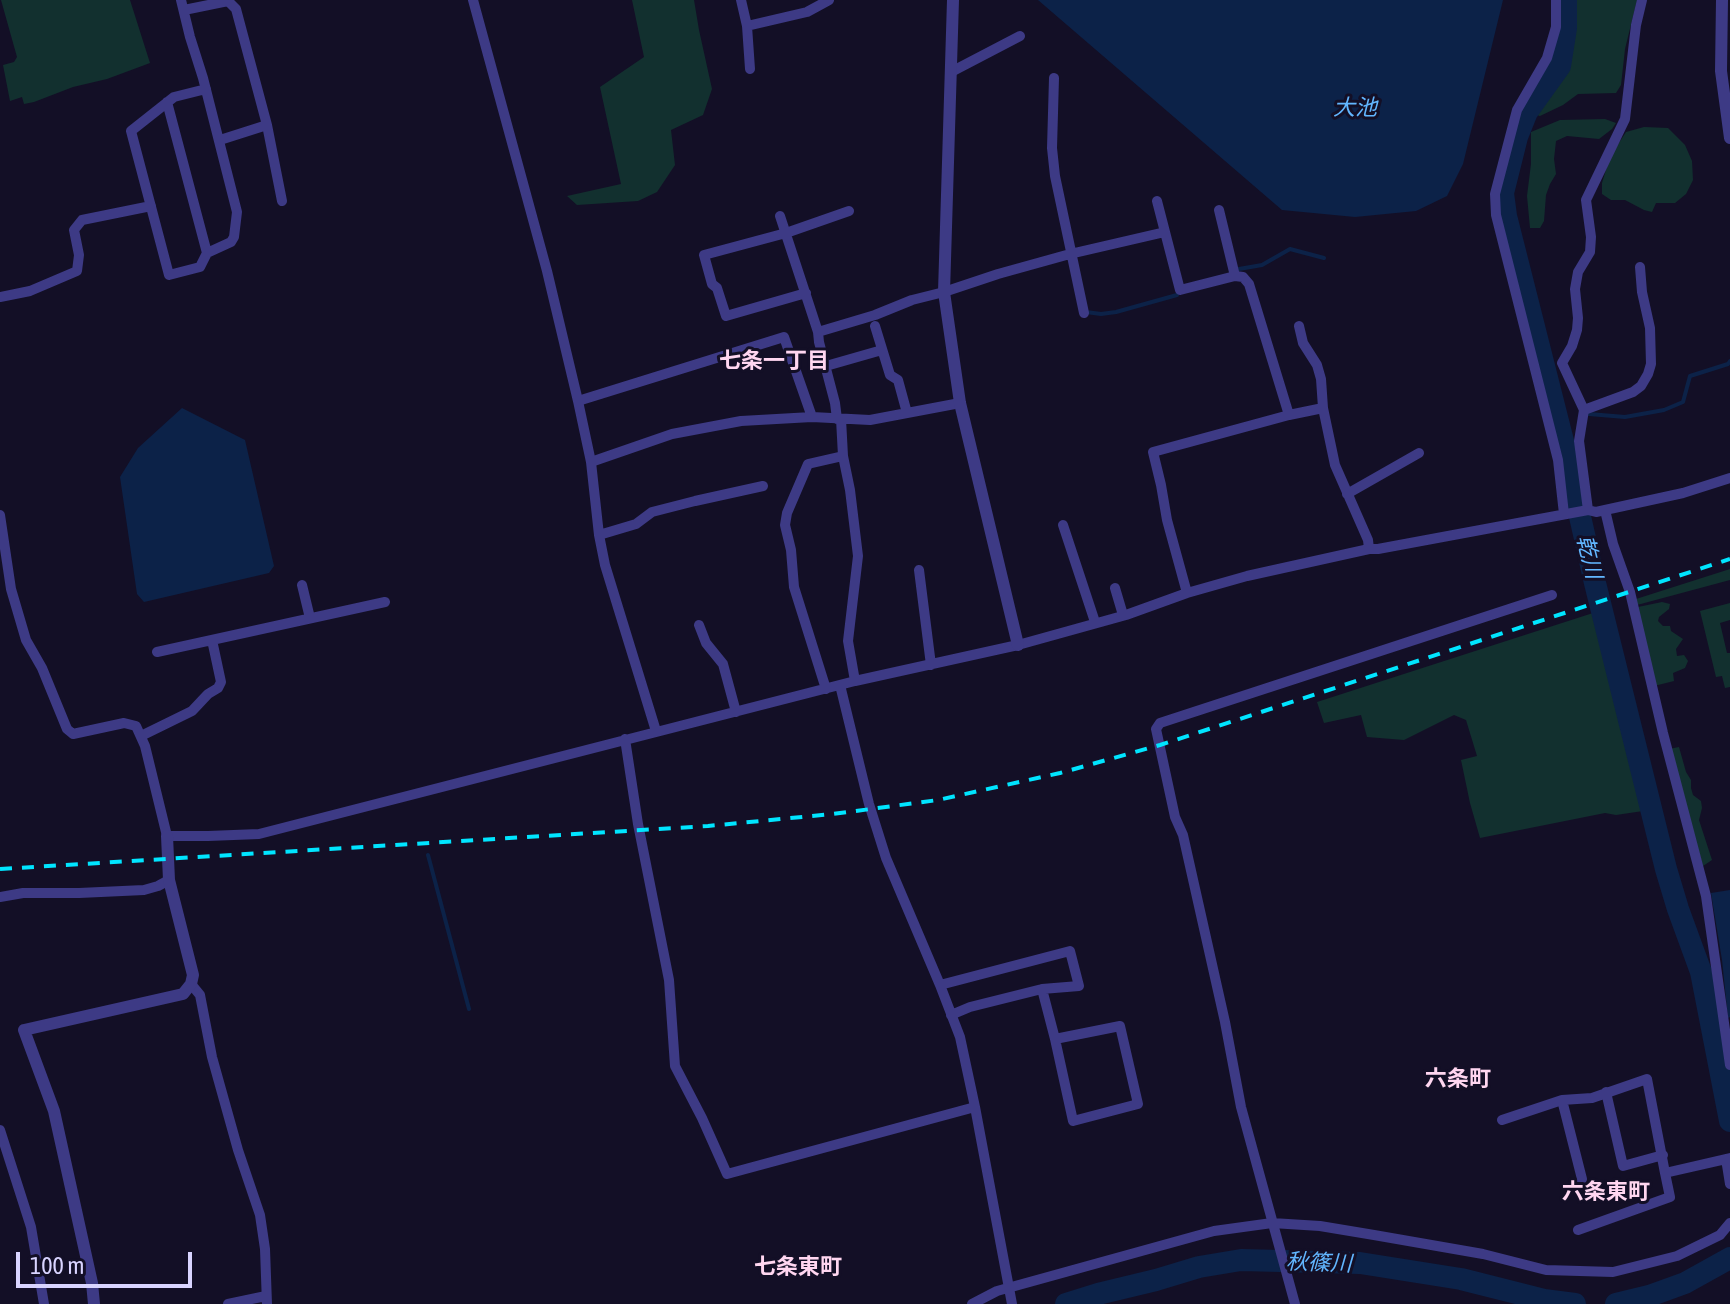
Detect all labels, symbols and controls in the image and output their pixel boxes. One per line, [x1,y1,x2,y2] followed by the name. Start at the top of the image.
[1333,95,1377,121] water label: 大池
[719,348,829,374] district label: 七条一丁目
[1571,532,1607,582] water label: 乾川
[1425,1066,1491,1092] district label: 六条町
[1562,1179,1650,1205] district label: 六条東町
[20,1236,196,1286] scale bar
[1286,1249,1352,1277] water label: 秋篠川
[30,1252,84,1279] text: 100 m
[754,1254,842,1280] district label: 七条東町

